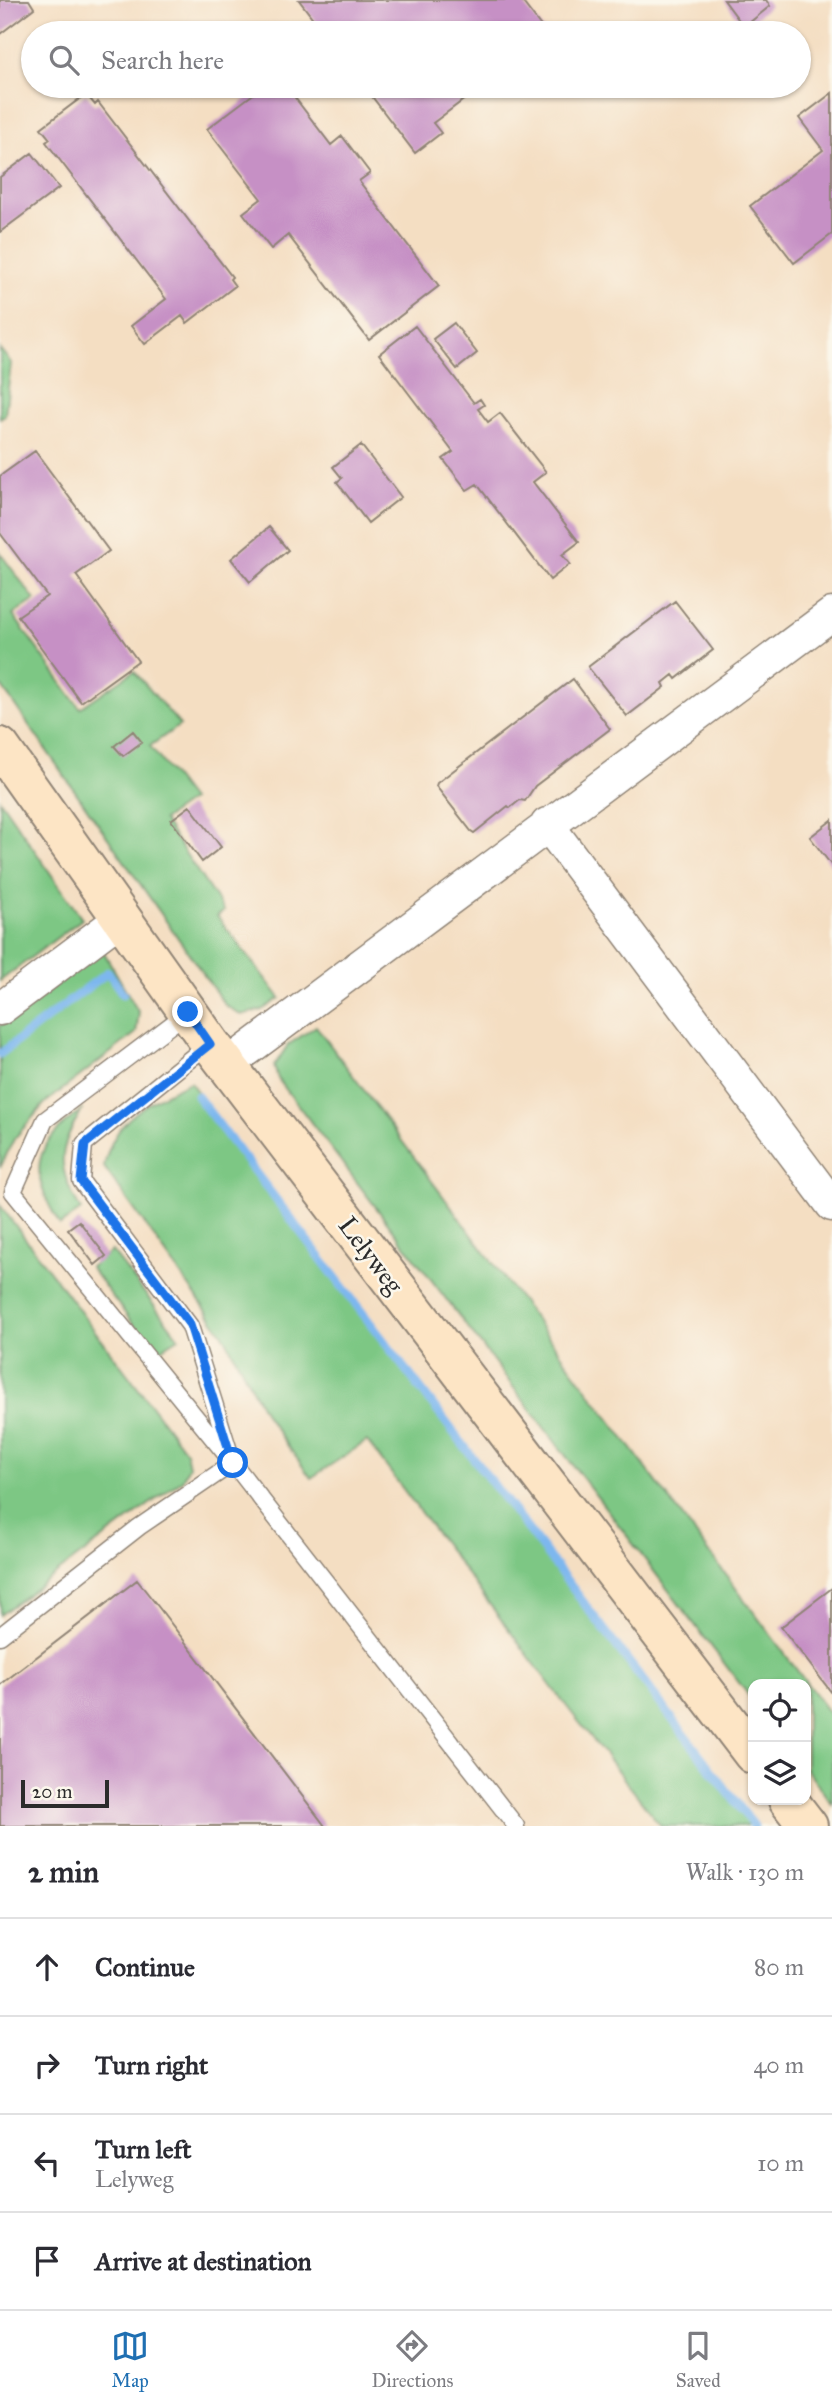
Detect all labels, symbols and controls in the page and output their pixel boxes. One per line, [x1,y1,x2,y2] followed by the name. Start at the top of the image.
[21,21,811,98] search box
[45,41,83,79] icon: search
[101,44,224,76] text: Search here
[172,996,203,1027] route end
[332,1210,411,1301] street label: Lelyweg
[217,1447,248,1478] route start
[748,1679,811,1805] map controls
[748,1679,811,1742] button: locate
[748,1742,811,1805] button: layers
[21,1777,108,1809] scale bar
[32,1780,73,1803] text: 20 m
[28,1854,99,1890] text: 2 min
[686,1858,804,1886] text: Walk · 130 m
[28,1948,66,1986] icon: ahead
[95,1951,195,1983] text: Continue
[754,1953,804,1981] text: 80 m
[28,2046,66,2084] icon: right
[95,2049,208,2081] text: Turn right
[754,2051,804,2079] text: 40 m
[95,2133,191,2165] text: Turn left
[28,2144,66,2182] icon: left
[757,2149,804,2177] text: 10 m
[95,2165,173,2193] text: Lelyweg
[28,2242,66,2280] icon: arrive
[95,2245,312,2277] text: Arrive at destination
[111,2327,149,2392] tab: Map
[371,2327,453,2392] tab: Directions
[676,2327,721,2392] tab: Saved

